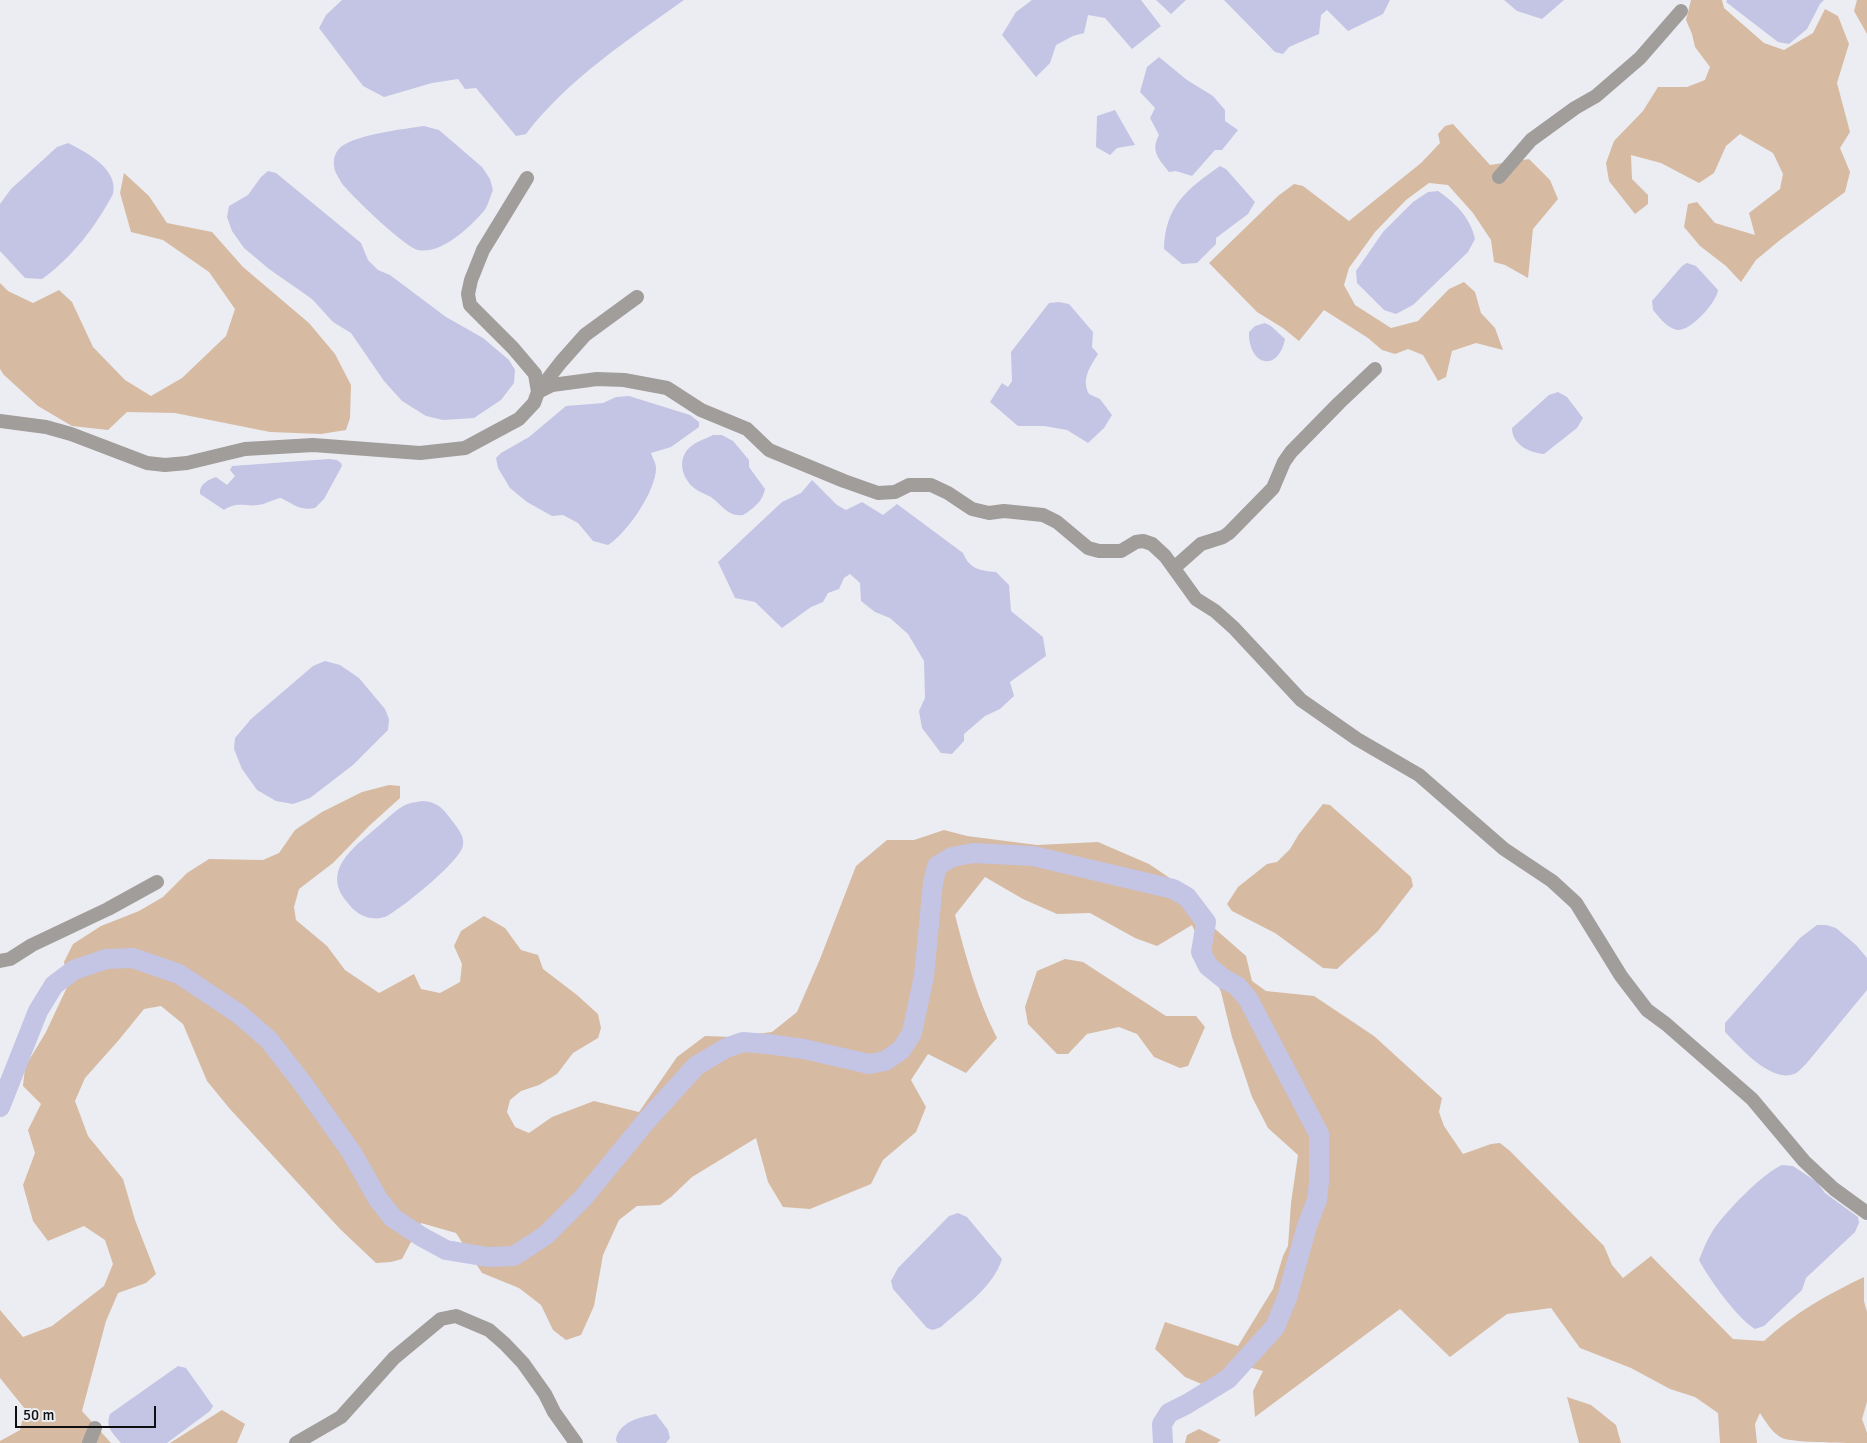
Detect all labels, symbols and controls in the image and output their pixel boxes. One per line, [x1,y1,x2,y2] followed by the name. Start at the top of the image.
[18,1396,159,1428] scale bar
[23,1406,54,1424] text: 50 m

